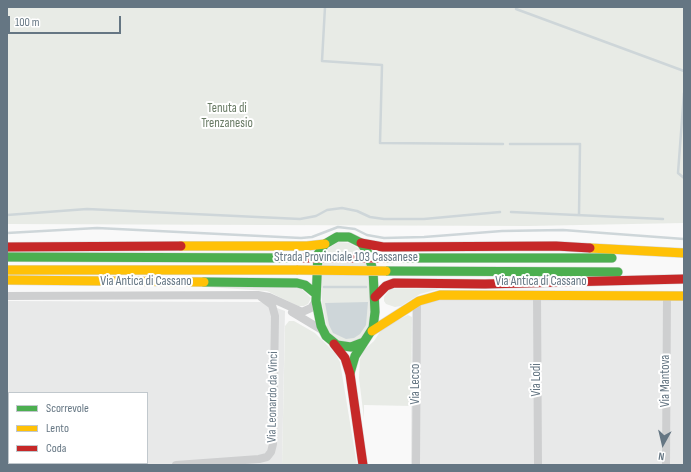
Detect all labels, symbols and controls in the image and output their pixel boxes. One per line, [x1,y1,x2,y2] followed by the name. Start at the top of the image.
[10,8,123,34] scale bar
[15,15,40,30] text: 100 m
[201,101,253,132] park label: Tenuta di Trenzanesio
[274,250,418,266] street label: Strada Provinciale 103 Cassanese
[100,274,192,290] street label: Via Antica di Cassano
[495,274,587,290] street label: Via Antica di Cassano
[264,351,282,443] street label: Via Leonardo da Vinci
[658,355,674,407] street label: Via Mantova
[529,363,545,397] street label: Via Lodi
[408,364,424,404] street label: Via Lecco
[8,392,148,464] legend
[46,401,89,416] text: Scorrevole
[46,421,69,436] text: Lento
[643,424,683,464] north arrow
[46,441,66,456] text: Coda
[657,450,665,463] text: N

